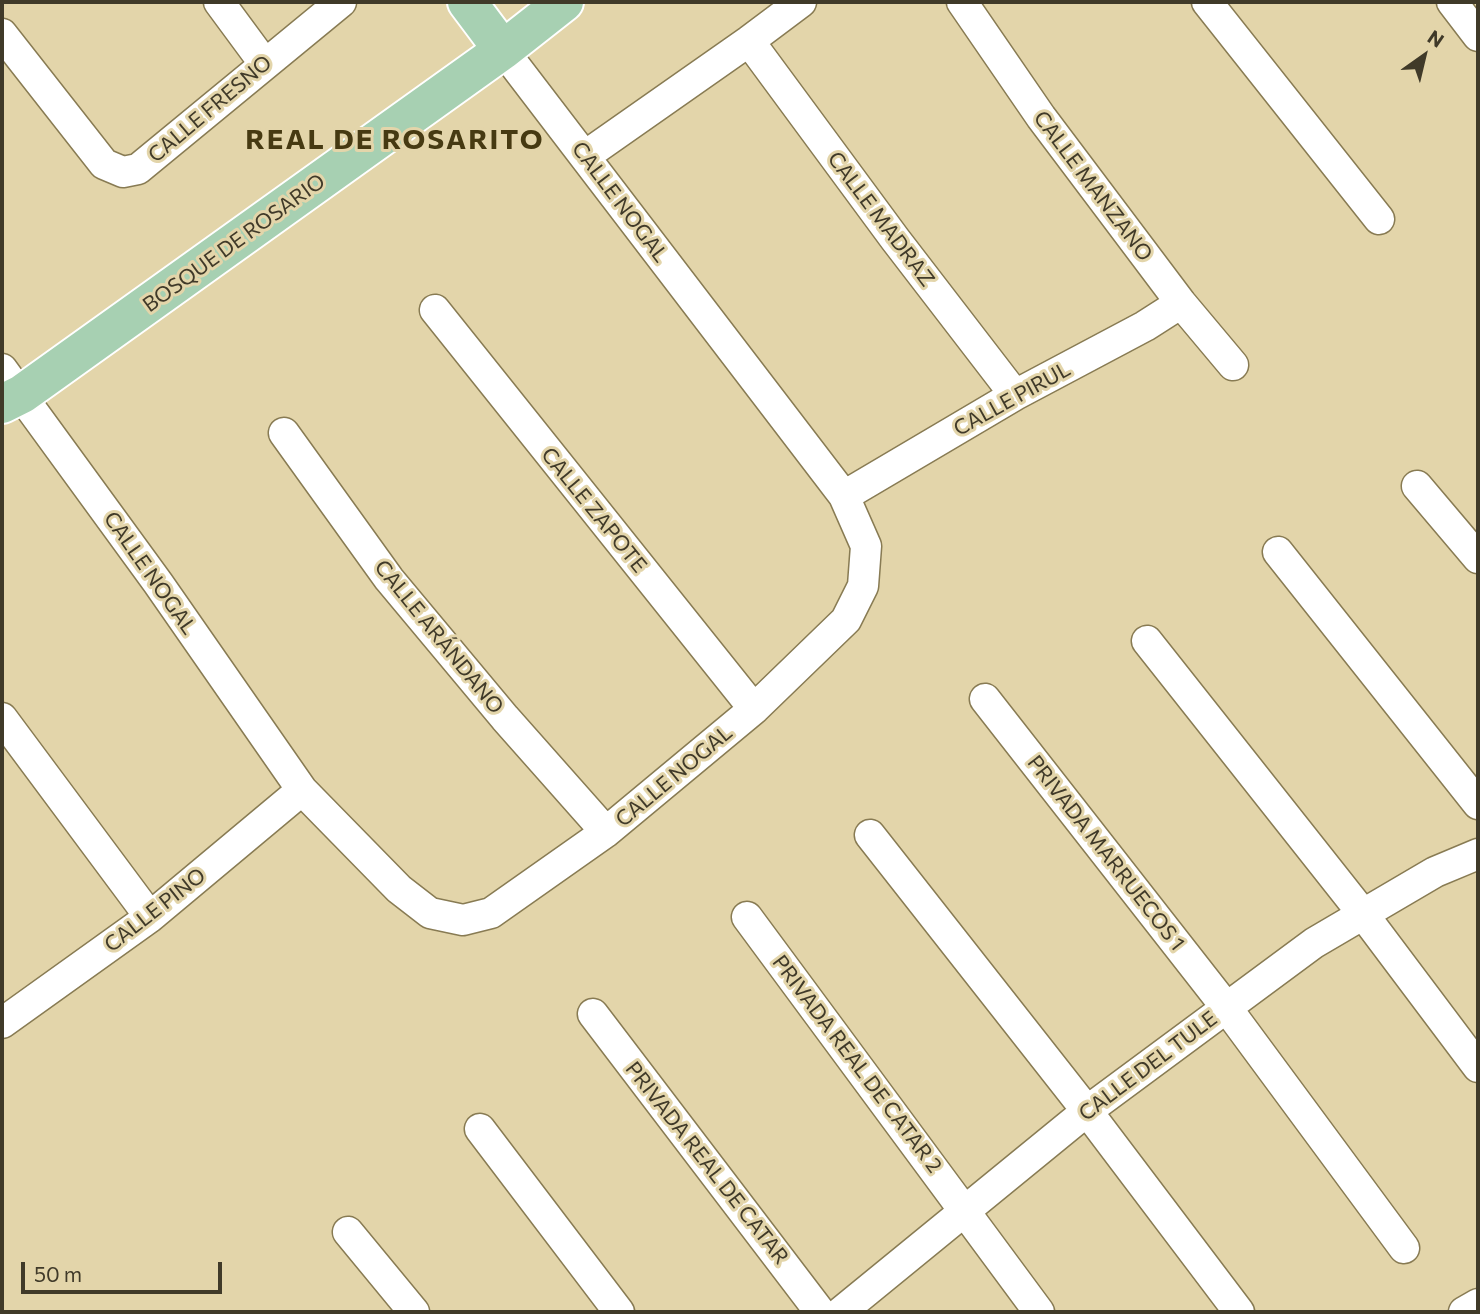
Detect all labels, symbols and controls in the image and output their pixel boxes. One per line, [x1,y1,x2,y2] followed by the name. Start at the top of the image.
[1389,21,1459,91] north arrow
[1424,25,1448,52] text: N
[143,50,277,168] street label: CALLE FRESNO
[1028,106,1158,266] street label: CALLE MANZANO
[247,123,543,157] district label: REAL DE ROSARITO
[567,137,673,267] street label: CALLE NOGAL
[822,147,940,291] street label: CALLE MADRAZ
[138,169,330,317] street label: BOSQUE DE ROSARIO
[949,357,1075,441] street label: CALLE PIRUL
[536,442,652,578] street label: CALLE ZAPOTE
[98,507,202,639] street label: CALLE NOGAL
[369,555,509,719] street label: CALLE ARÁNDANO
[611,720,737,832] street label: CALLE NOGAL
[1022,750,1190,956] street label: PRIVADA MARRUECOS 1
[99,863,211,957] street label: CALLE PINO
[767,950,947,1178] street label: PRIVADA REAL DE CATAR 2
[1074,1006,1222,1126] street label: CALLE DEL TULE
[620,1057,794,1269] street label: PRIVADA REAL DE CATAR
[24,1248,226,1292] scale bar
[34,1261,82,1286] text: 50 m

